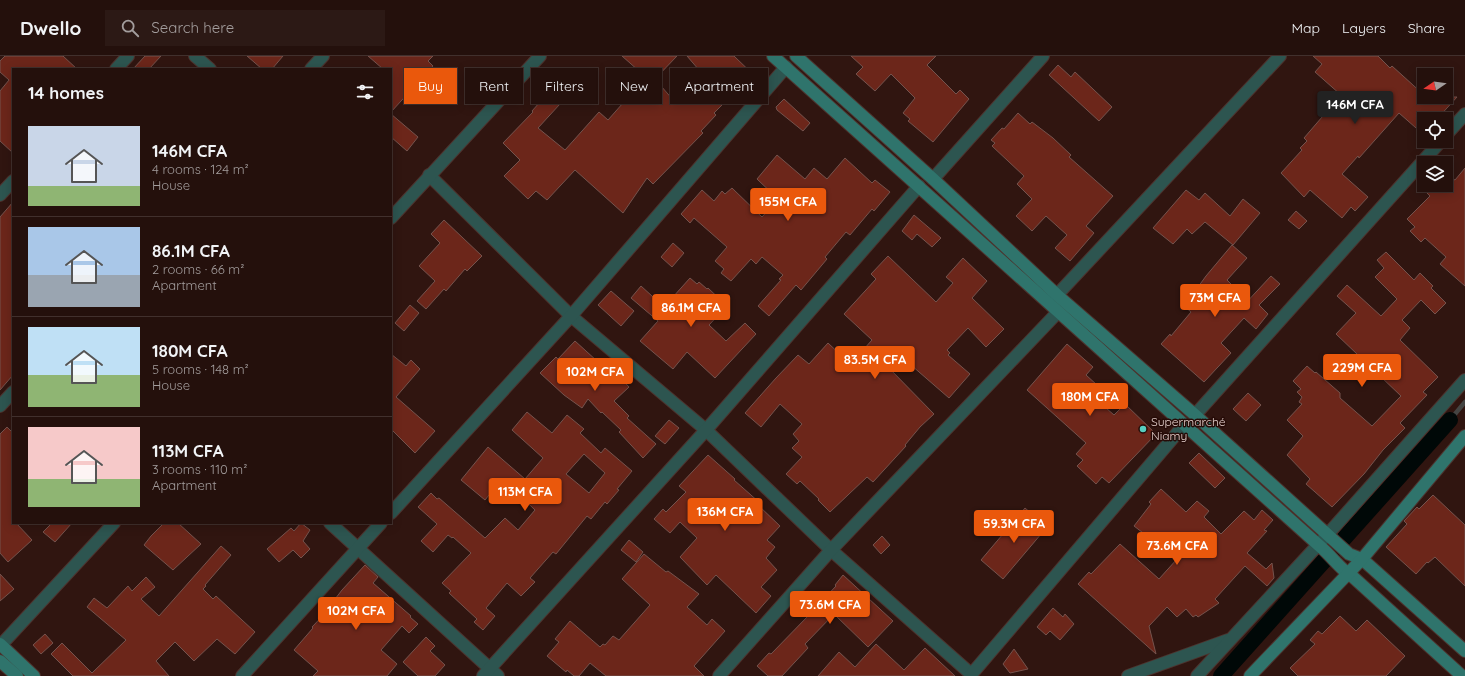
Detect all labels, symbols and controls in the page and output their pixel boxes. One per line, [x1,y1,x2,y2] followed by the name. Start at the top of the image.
[105,10,385,46] search box
[20,16,81,40] text: Dwello
[119,17,141,39] icon: search
[151,18,234,37] text: Search here
[1291,19,1320,37] text: Map
[1342,19,1386,37] text: Layers
[1408,19,1445,37] text: Share
[404,68,457,104] chip: Buy
[465,68,523,104] chip: Rent
[531,68,598,104] chip: Filters
[606,68,662,104] chip: New
[670,68,768,104] chip: Apartment
[1417,68,1453,104] north arrow
[1417,68,1453,192] map controls
[354,81,376,103] icon: filters
[28,82,104,103] text: 14 homes
[1314,91,1396,125] pin: 146M CFA
[1326,96,1384,112] text: 146M CFA
[1417,112,1453,148] button: locate
[152,140,227,161] text: 146M CFA
[60,142,108,190] icon: home
[1417,156,1453,192] button: layers
[152,161,249,177] text: 4 rooms · 124 m²
[152,177,190,193] text: House
[747,188,829,222] pin: 155M CFA
[759,193,817,209] text: 155M CFA
[152,240,230,261] text: 86.1M CFA
[60,243,108,291] icon: home
[152,261,244,277] text: 2 rooms · 66 m²
[152,277,217,293] text: Apartment
[1178,284,1252,318] pin: 73M CFA
[1189,289,1241,305] text: 73M CFA
[645,294,737,328] pin: 86.1M CFA
[661,299,721,315] text: 86.1M CFA
[152,340,228,361] text: 180M CFA
[60,343,108,391] icon: home
[829,346,921,380] pin: 83.5M CFA
[844,351,906,367] text: 83.5M CFA
[1321,354,1403,388] pin: 229M CFA
[554,358,636,392] pin: 102M CFA
[1332,359,1392,375] text: 229M CFA
[152,361,249,377] text: 5 rooms · 148 m²
[566,363,624,379] text: 102M CFA
[152,377,190,393] text: House
[1049,383,1131,417] pin: 180M CFA
[1061,388,1119,404] text: 180M CFA
[1151,414,1226,443] place label: Supermarché Niamy
[1138,424,1148,434] marker: Supermarché Niamy
[152,440,224,461] text: 113M CFA
[60,443,108,491] icon: home
[152,461,247,477] text: 3 rooms · 110 m²
[152,477,217,493] text: Apartment
[484,478,566,512] pin: 113M CFA
[498,483,552,499] text: 113M CFA
[684,498,766,532] pin: 136M CFA
[697,503,753,519] text: 136M CFA
[968,510,1060,544] pin: 59.3M CFA
[983,515,1045,531] text: 59.3M CFA
[1131,532,1223,566] pin: 73.6M CFA
[1146,537,1208,553] text: 73.6M CFA
[784,591,876,625] pin: 73.6M CFA
[799,596,861,612] text: 73.6M CFA
[315,597,397,631] pin: 102M CFA
[327,602,385,618] text: 102M CFA

